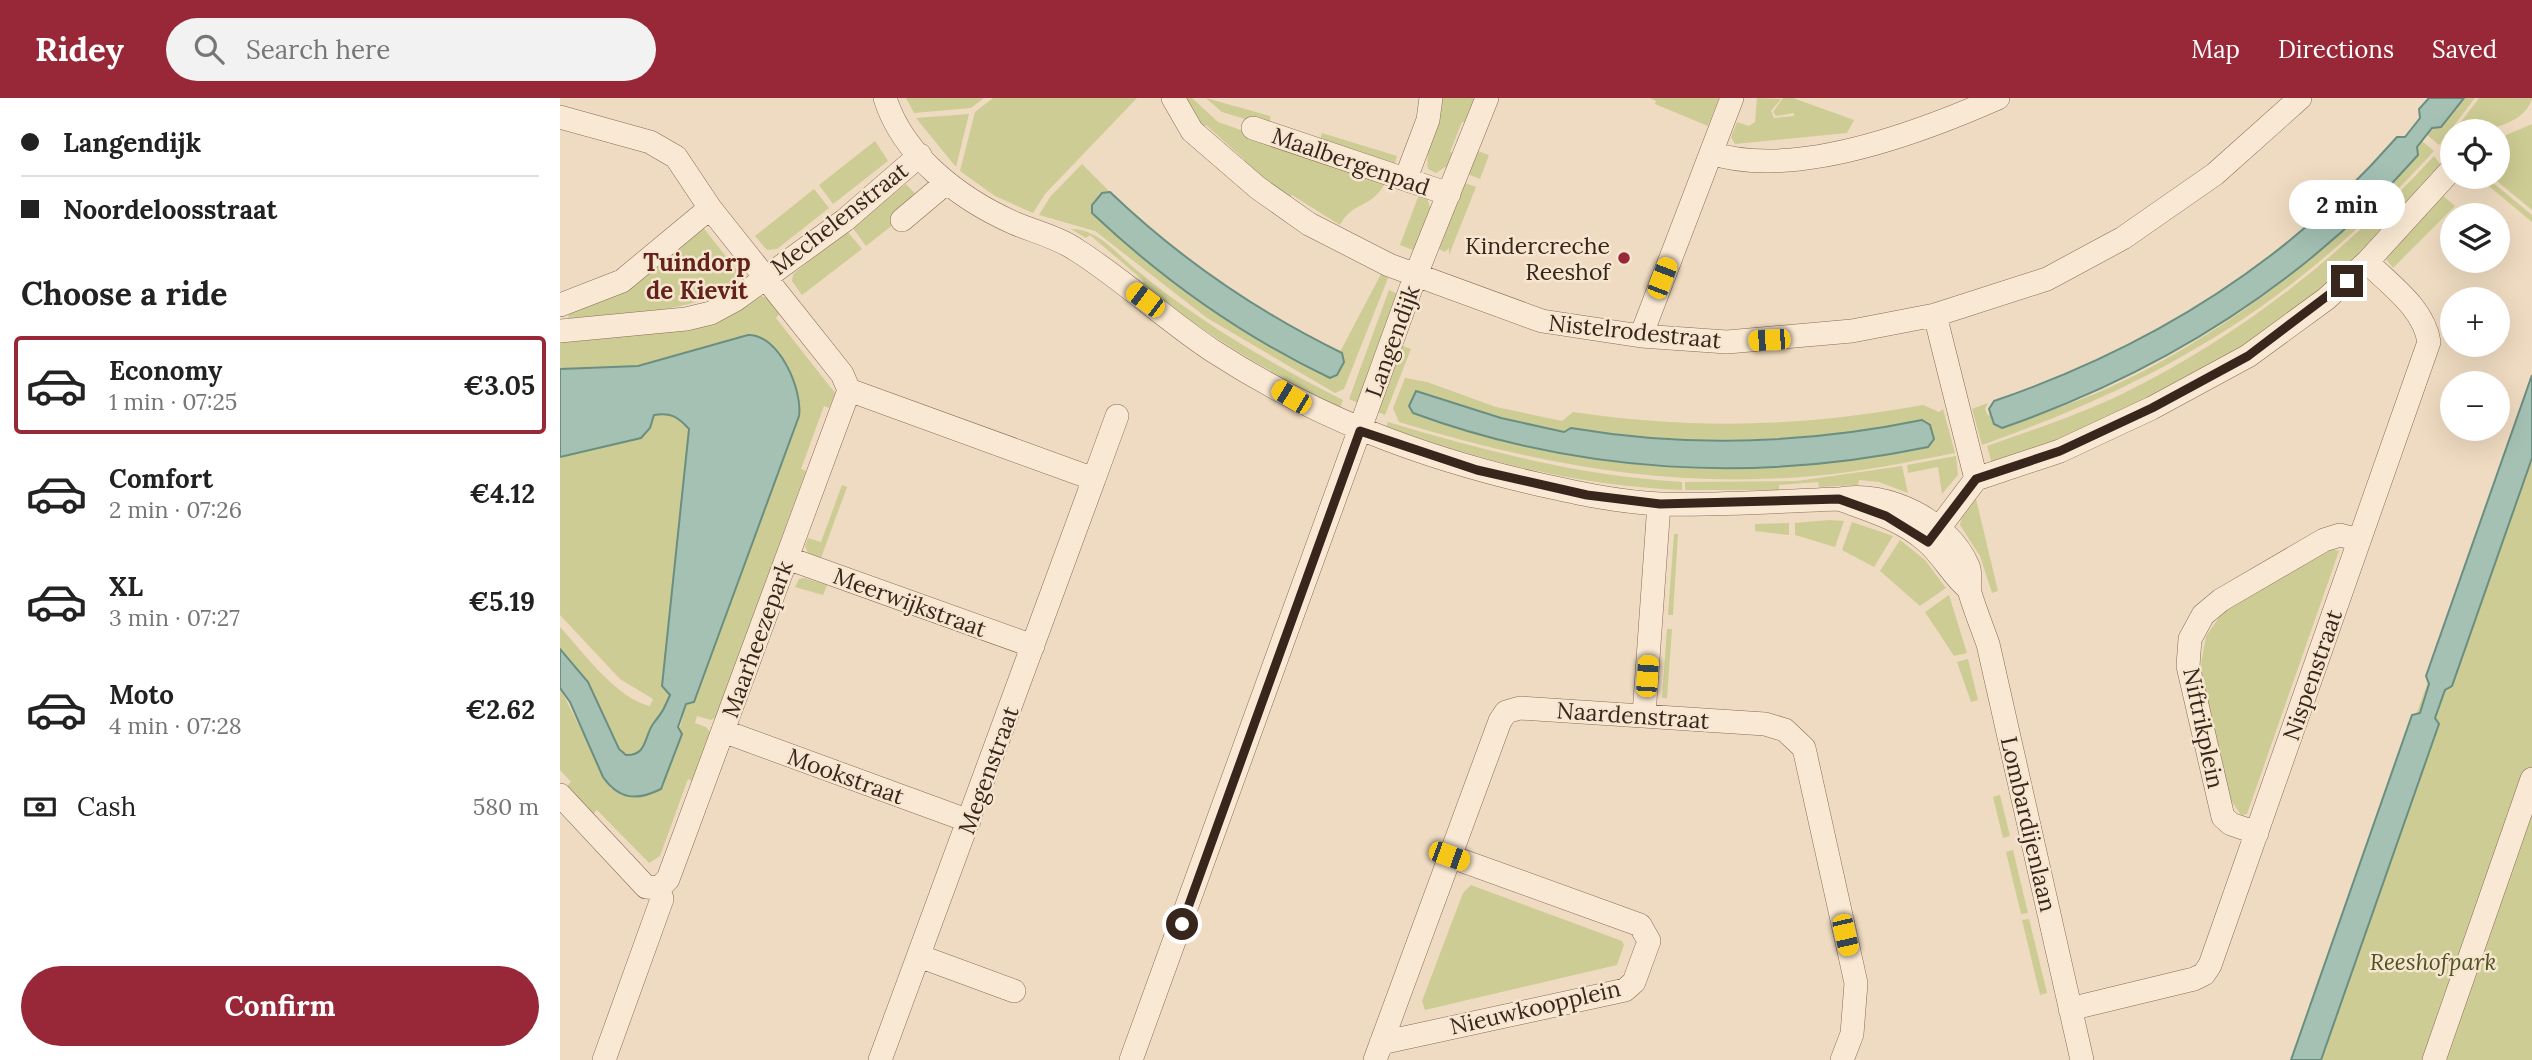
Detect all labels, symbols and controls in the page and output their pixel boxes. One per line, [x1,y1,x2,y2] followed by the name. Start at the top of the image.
[166,18,656,81] search box
[35,28,124,70] text: Ridey
[190,30,228,68] icon: search
[246,33,390,66] text: Search here
[2191,34,2240,65] text: Map
[2278,34,2394,65] text: Directions
[2432,34,2497,65] text: Saved
[2440,119,2510,441] map controls
[2440,119,2510,189] button: locate
[1268,120,1434,202] street label: Maalbergenpad
[63,126,201,159] text: Langendijk
[765,155,914,281] street label: Mechelenstraat
[2289,180,2405,228] callout: 2 min
[2316,190,2378,219] text: 2 min
[63,193,277,226] text: Noordeloosstraat
[2440,203,2510,273] button: layers
[1465,231,1612,286] place label: Kindercreche Reeshof
[643,247,751,306] district label: Tuindorp de Kievit
[1616,250,1632,266] marker: Kindercreche Reeshof
[1645,255,1680,301] car
[2331,265,2363,297] route end
[21,273,228,314] text: Choose a ride
[1122,279,1169,321] car
[1358,280,1426,401] street label: Langendijk
[2440,287,2510,357] button: +
[1547,308,1723,355] street label: Nistelrodestraat
[1748,328,1791,352] car
[25,354,88,417] icon: car
[109,354,222,387] text: Economy
[463,369,535,402] text: €3.05
[2440,371,2510,441] button: −
[1268,377,1315,417] car
[109,387,237,416] text: 1 min · 07:25
[25,462,88,525] icon: car
[109,462,213,495] text: Comfort
[469,477,535,510] text: €4.12
[109,495,242,524] text: 2 min · 07:26
[715,556,799,722] street label: Maarheezepark
[829,561,991,643] street label: Meerwijkstraat
[25,570,88,633] icon: car
[109,570,143,603] text: XL
[468,585,535,618] text: €5.19
[109,603,240,632] text: 3 min · 07:27
[2276,606,2348,744] street label: Nispenstraat
[1636,654,1659,698] car
[2177,665,2231,791] street label: Niftrikplein
[25,678,88,741] icon: car
[109,678,174,711] text: Moto
[465,693,535,726] text: €2.62
[1556,695,1710,735] street label: Naardenstraat
[951,702,1025,838] street label: Megenstraat
[109,711,242,740] text: 4 min · 07:28
[1995,734,2063,914] street label: Lombardijenlaan
[784,742,908,811] street label: Mookstraat
[21,788,59,826] icon: cash
[77,790,136,823] text: Cash
[473,792,539,821] text: 580 m
[1426,839,1473,873] car
[1166,908,1198,940] route start
[1831,912,1860,958] car
[2370,947,2496,976] park label: Reeshofpark
[21,966,539,1046] button: Confirm
[1447,973,1623,1041] street label: Nieuwkoopplein

